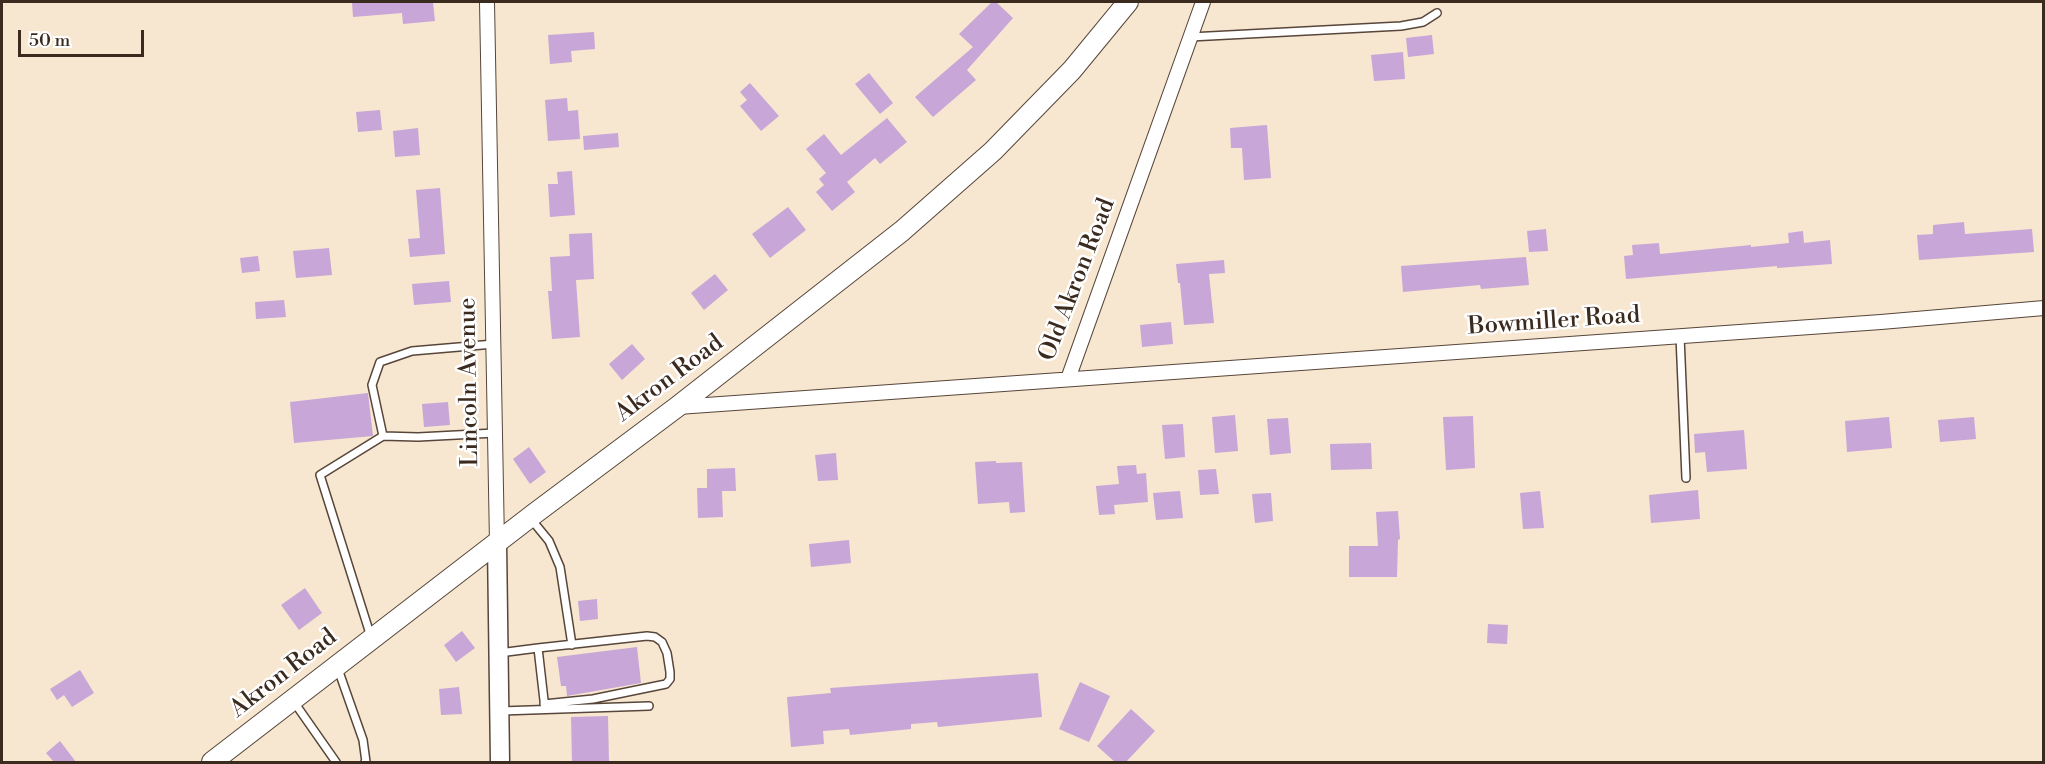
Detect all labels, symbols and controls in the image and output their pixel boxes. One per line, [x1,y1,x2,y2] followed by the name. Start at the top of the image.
[21,18,147,56] scale bar
[29,29,70,52] text: 50 m
[1034,195,1122,365] street label: Old Akron Road
[454,297,486,467] street label: Lincoln Avenue
[1467,302,1641,342] street label: Bowmiller Road
[610,329,730,429] street label: Akron Road
[225,623,343,725] street label: Akron Road

